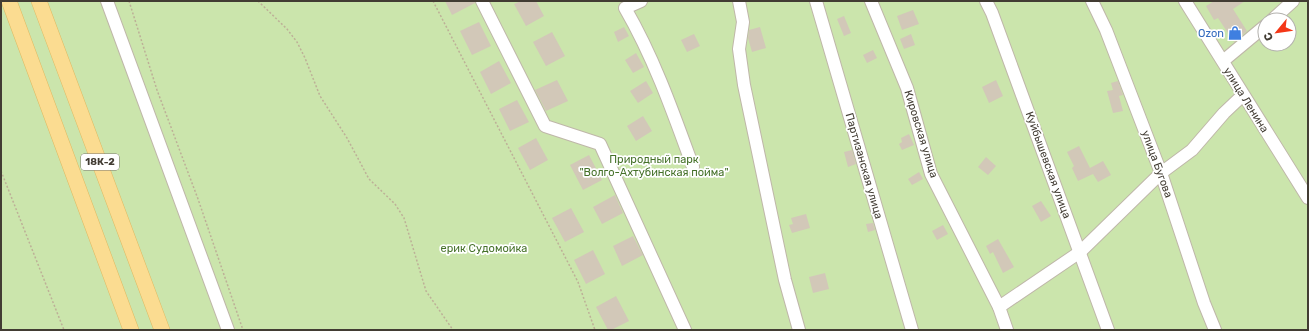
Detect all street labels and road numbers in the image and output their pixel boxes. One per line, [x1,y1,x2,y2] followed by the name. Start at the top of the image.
[1221,65,1271,135] street label: улица Ленина
[901,89,941,179] street label: Кировская улица
[1023,110,1073,220] street label: Куйбышевская улица
[843,112,885,220] street label: Партизанская улица
[1139,129,1175,199] street label: улица Бугова
[81,154,119,170] road number: 18К-2

